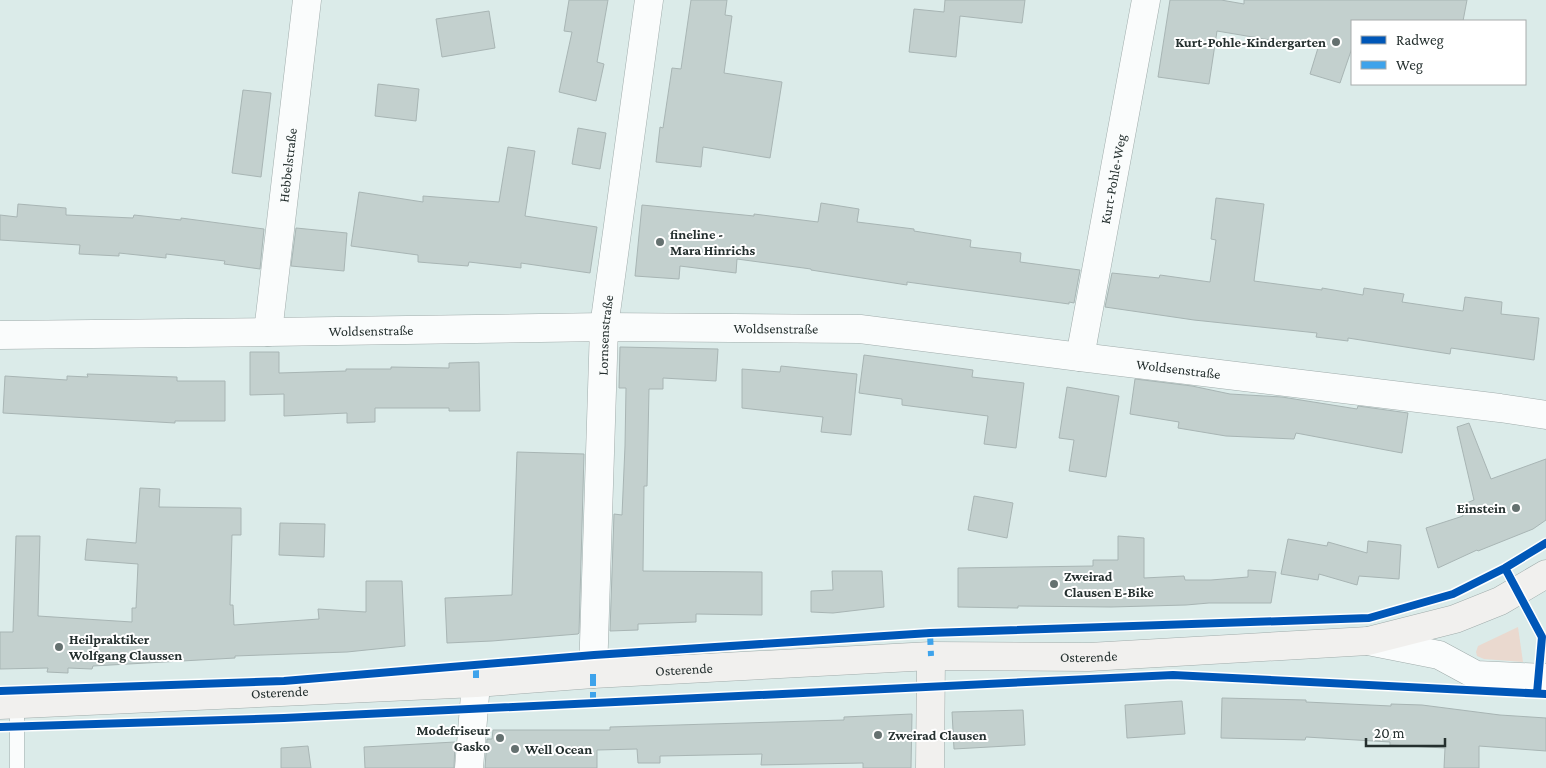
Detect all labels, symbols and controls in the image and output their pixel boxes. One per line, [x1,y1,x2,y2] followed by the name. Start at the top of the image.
[1351,20,1526,85] legend
[1396,32,1444,49] text: Radweg
[1175,34,1326,50] place label: Kurt-Pohle-Kindergarten
[1330,36,1342,48] marker: Kurt-Pohle-Kindergarten
[1396,57,1423,74] text: Weg
[275,127,300,203] street label: Hebbelstraße
[1097,133,1129,225] street label: Kurt-Pohle-Weg
[670,226,755,258] place label: fineline - Mara Hinrichs
[654,236,666,248] marker: fineline - Mara Hinrichs
[594,294,616,376] street label: Lornsenstraße
[734,320,818,337] street label: Woldsenstraße
[328,322,413,339] street label: Woldsenstraße
[1135,356,1221,382] street label: Woldsenstraße
[1457,500,1506,516] place label: Einstein
[1510,502,1522,514] marker: Einstein
[1064,568,1154,600] place label: Zweirad Clausen E-Bike
[1048,578,1060,590] marker: Zweirad Clausen E-Bike
[68,631,182,663] place label: Heilpraktiker Wolfgang Claussen
[53,641,65,653] marker: Heilpraktiker Wolfgang Claussen
[1060,647,1118,665] street label: Osterende
[655,660,713,679] street label: Osterende
[251,683,309,701] street label: Osterende
[1366,716,1445,748] scale bar
[416,722,490,754] place label: Modefriseur Gasko
[1374,725,1405,741] text: 20 m
[888,727,987,743] place label: Zweirad Clausen
[872,729,884,741] marker: Zweirad Clausen
[494,732,506,744] marker: Modefriseur Gasko
[524,741,592,757] place label: Well Ocean
[509,743,521,755] marker: Well Ocean

